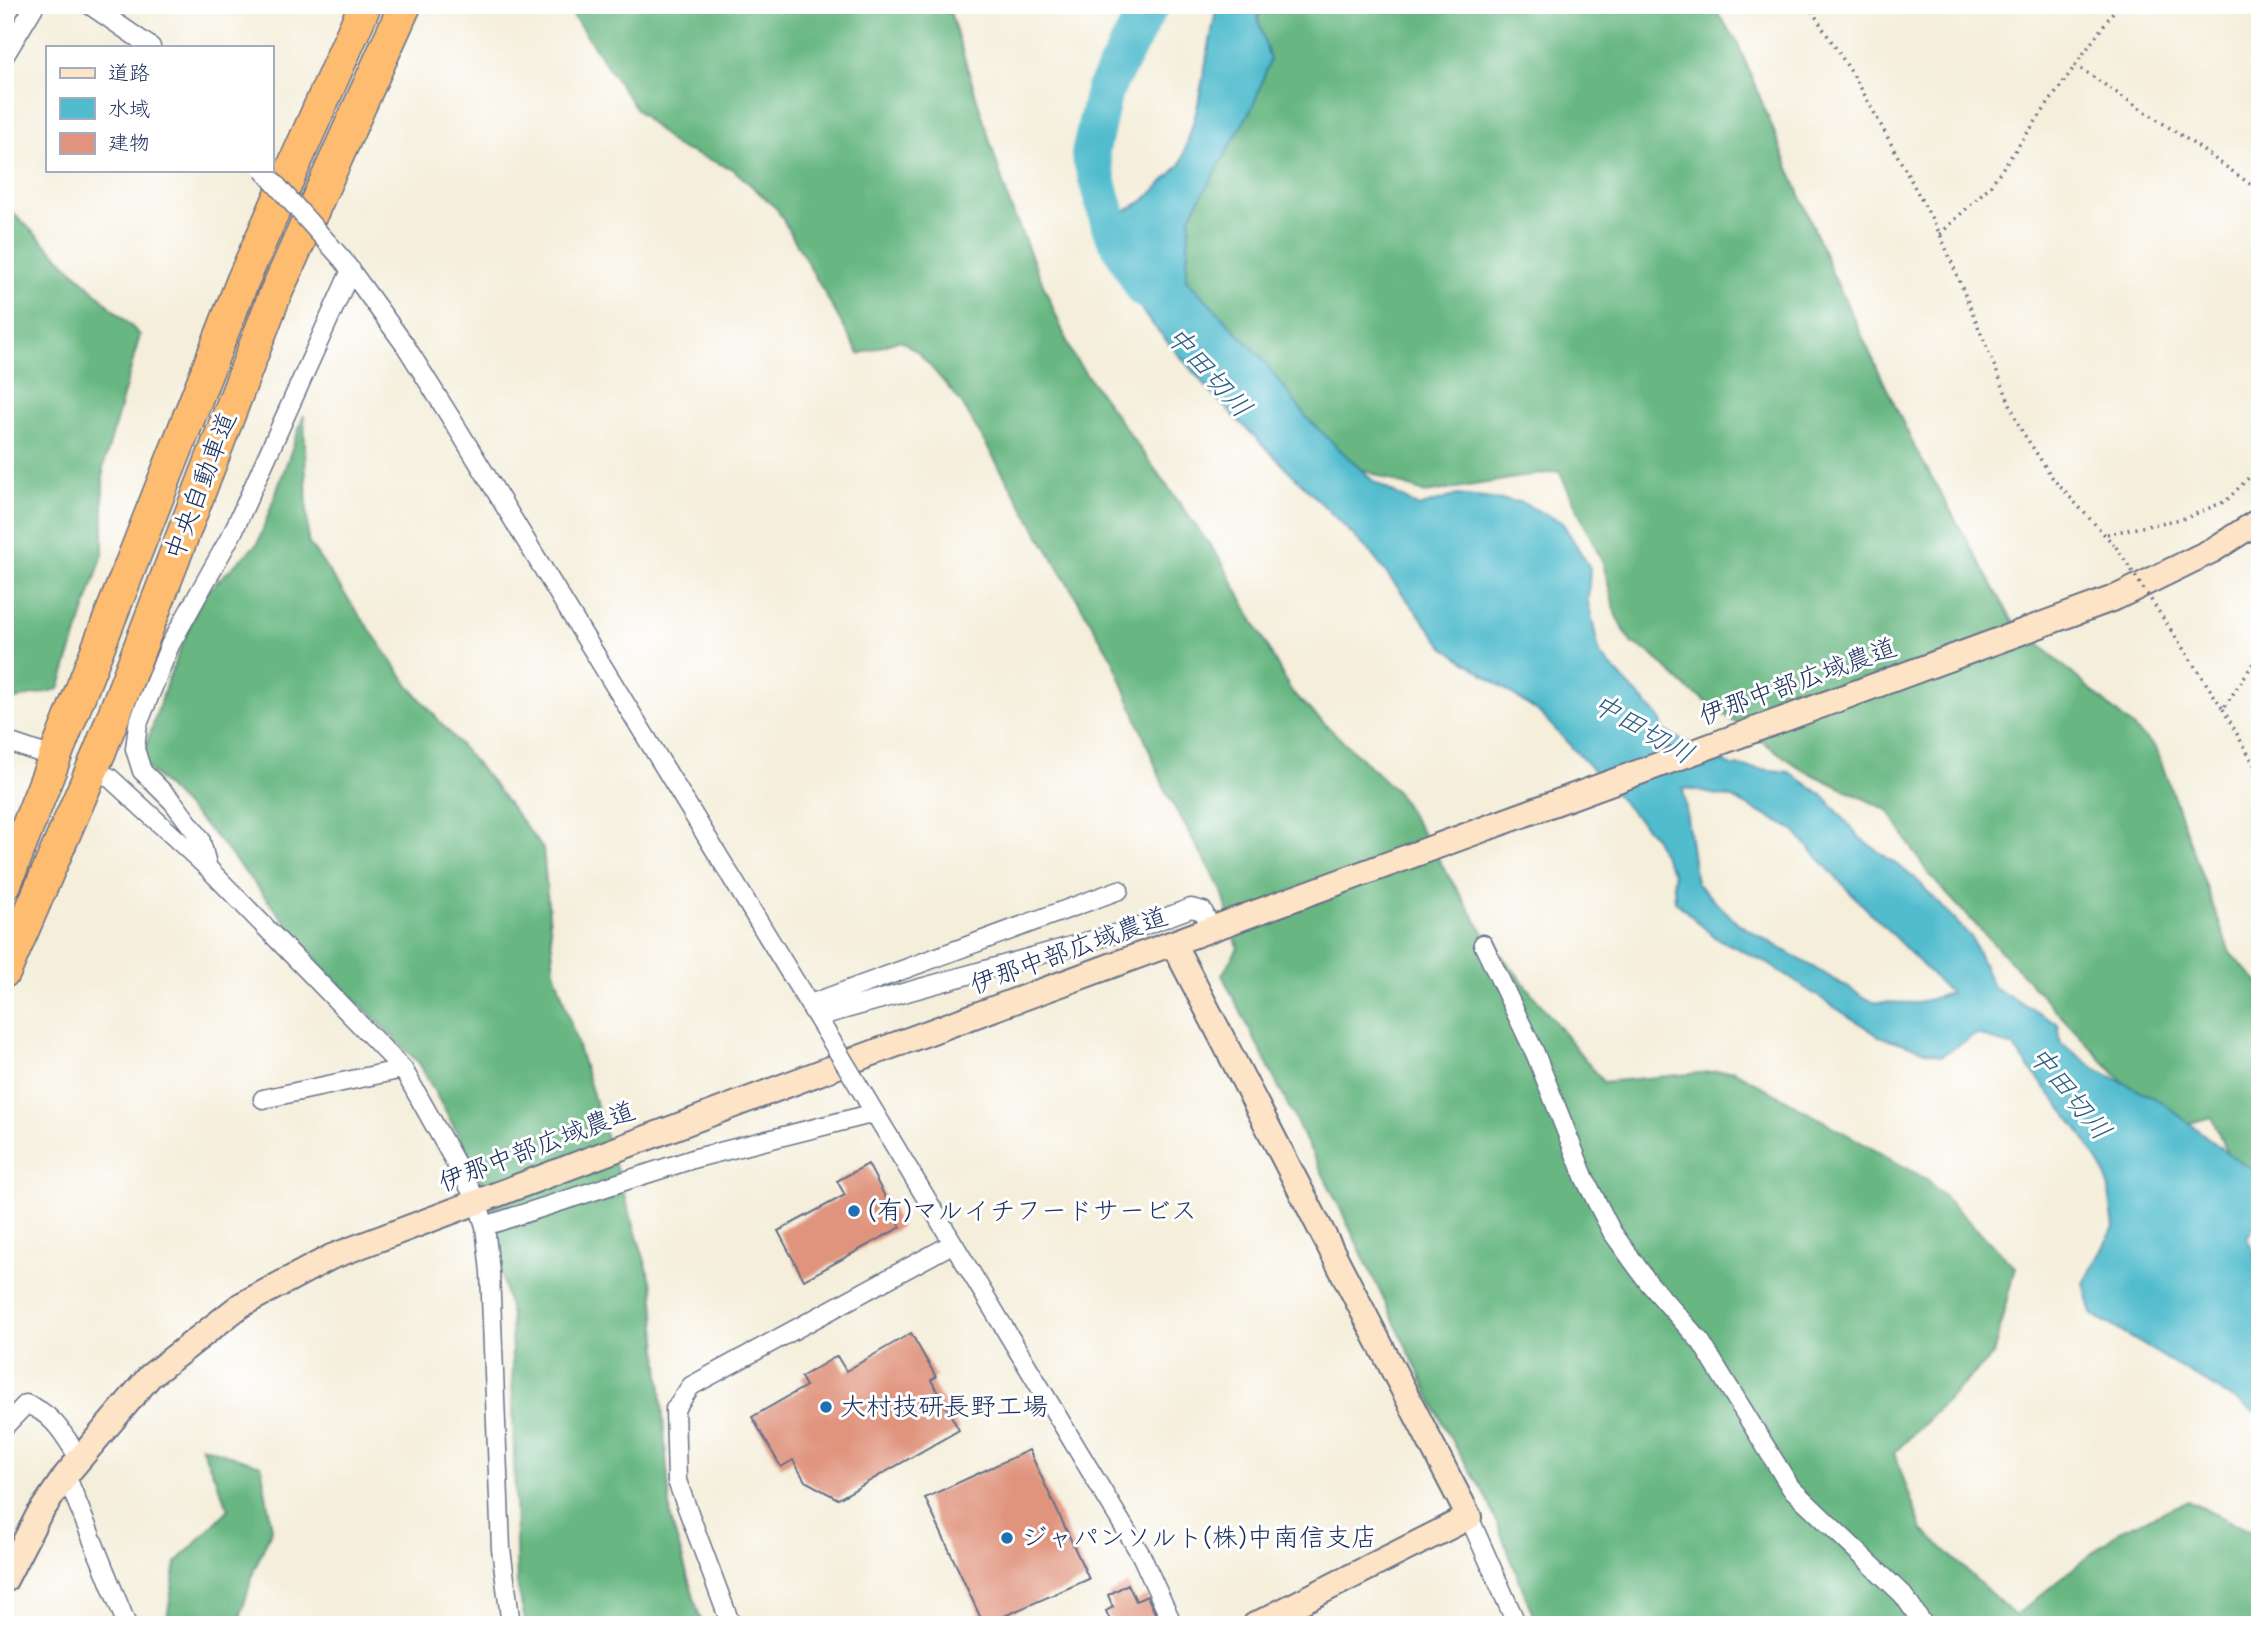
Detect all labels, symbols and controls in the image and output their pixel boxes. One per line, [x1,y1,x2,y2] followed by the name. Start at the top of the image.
[46,46,273,172] legend
[108,61,150,85] text: 道路
[108,97,150,121] text: 水域
[108,131,150,155] text: 建物
[1160,320,1258,424] water label: 中田切川
[159,408,243,564] street label: 中央自動車道
[1695,632,1901,732] street label: 伊那中部広域農道
[1586,687,1700,771] water label: 中田切川
[966,901,1172,1001] street label: 伊那中部広域農道
[2022,1039,2118,1147] water label: 中田切川
[435,1096,639,1198] street label: 伊那中部広域農道
[868,1196,1197,1226] place label: (有)マルイチフードサービス
[846,1203,862,1219] marker: (有)マルイチフードサービス
[840,1392,1048,1422] place label: 大村技研長野工場
[818,1399,834,1415] marker: 大村技研長野工場
[1021,1523,1377,1553] place label: ジャパンソルト(株)中南信支店
[999,1530,1015,1546] marker: ジャパンソルト(株)中南信支店

